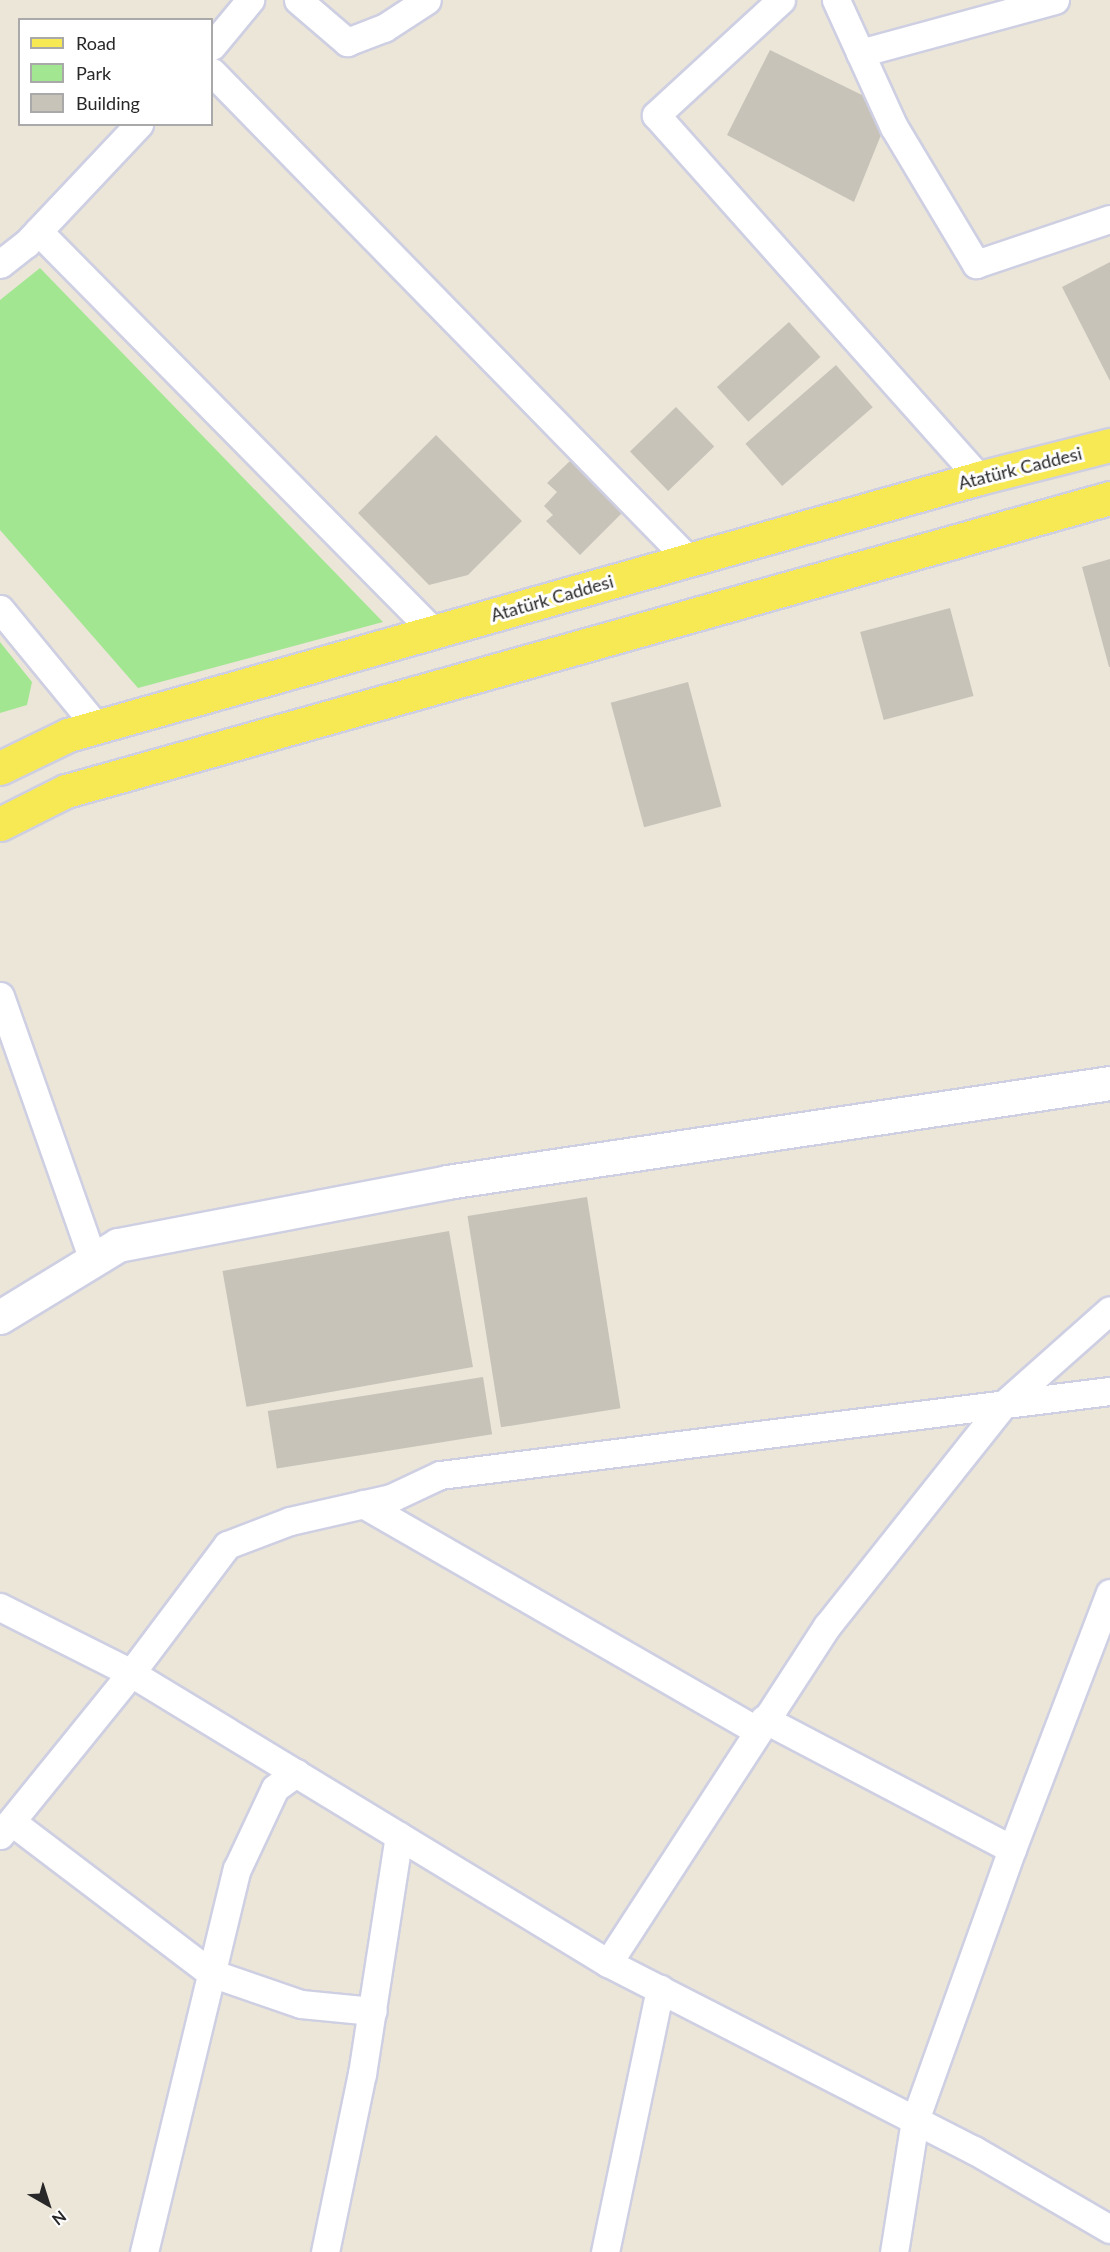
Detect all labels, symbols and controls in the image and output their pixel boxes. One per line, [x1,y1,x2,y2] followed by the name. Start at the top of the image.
[18,18,213,126] legend
[76,32,116,54] text: Road
[76,62,111,84] text: Park
[76,92,140,114] text: Building
[956,442,1084,494] street label: Atatürk Caddesi
[488,570,616,626] street label: Atatürk Caddesi
[18,2174,78,2234] north arrow
[49,2207,70,2230] text: N

